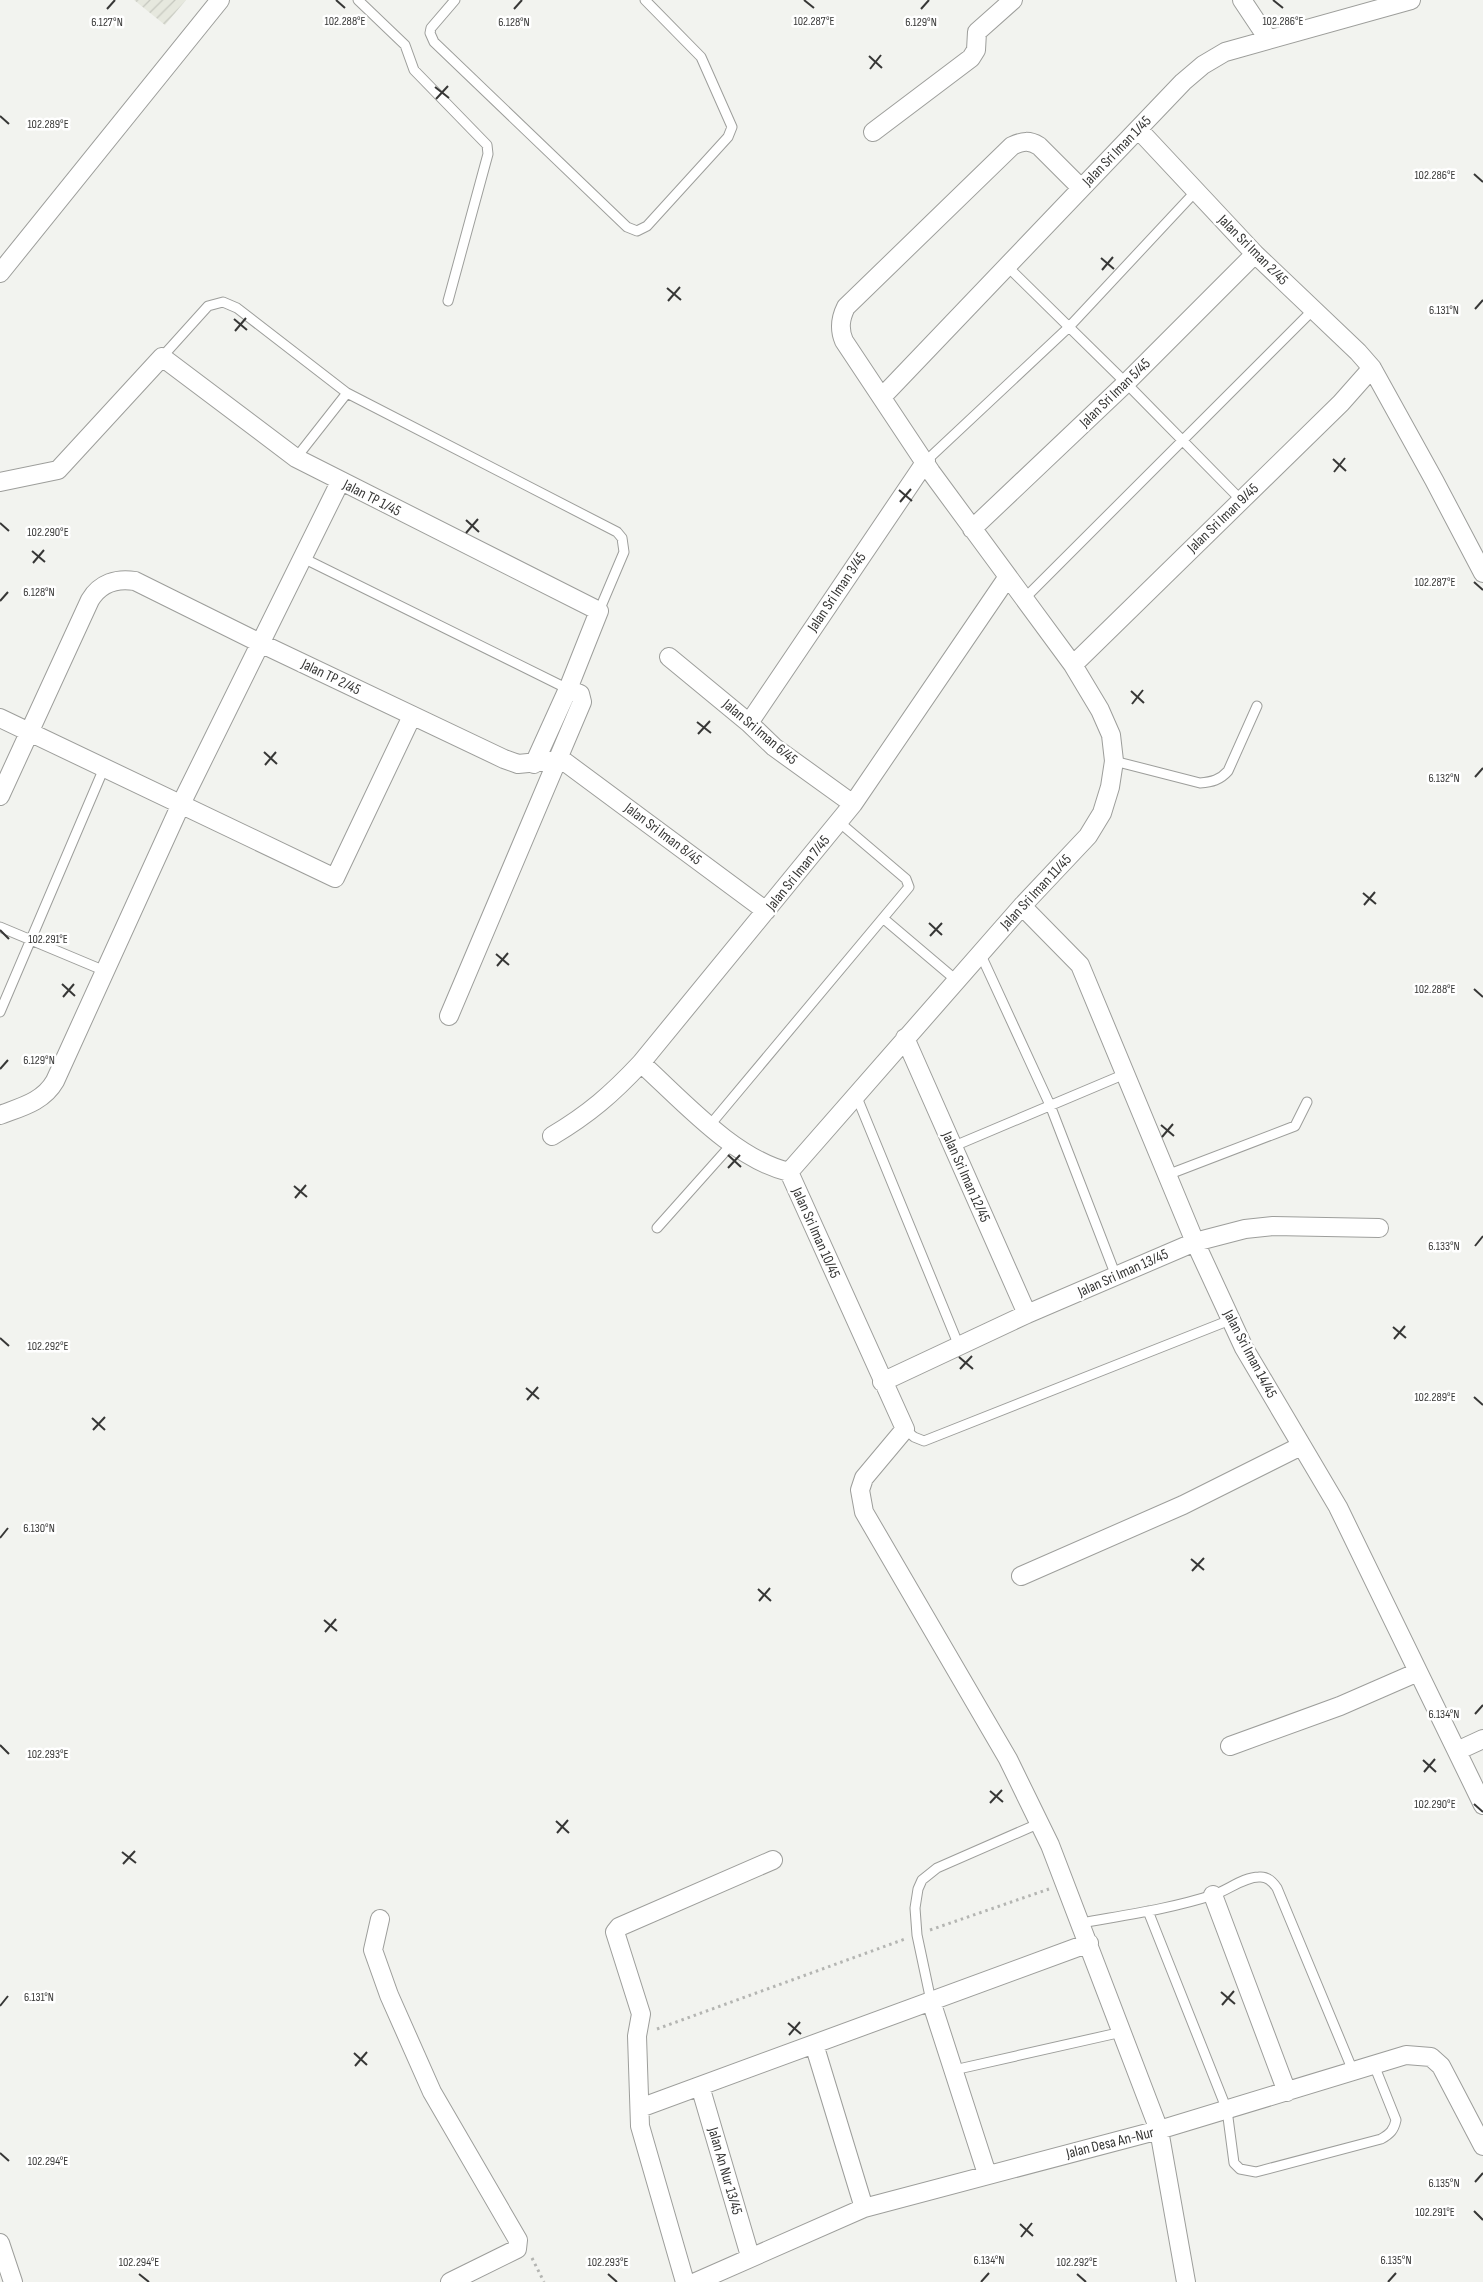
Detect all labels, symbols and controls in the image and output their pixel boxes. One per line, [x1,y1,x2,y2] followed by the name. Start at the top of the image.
[325,14,366,29] text: 102.288°E
[793,14,835,29] text: 102.287°E
[1262,14,1304,29] text: 102.286°E
[91,15,123,30] text: 6.127°N
[498,15,530,30] text: 6.128°N
[905,15,937,30] text: 6.129°N
[1078,112,1155,191] street label: Jalan Sri Iman 1/45
[27,117,69,132] text: 102.289°E
[1414,168,1456,183] text: 102.286°E
[1213,210,1292,289] street label: Jalan Sri Iman 2/45
[1429,303,1459,318] text: 6.131°N
[1075,354,1155,432] street label: Jalan Sri Iman 5/45
[339,475,404,521] street label: Jalan TP 1/45
[1183,479,1263,558] street label: Jalan Sri Iman 9/45
[27,525,69,540] text: 102.290°E
[803,549,871,636] street label: Jalan Sri Iman 3/45
[1414,575,1456,590] text: 102.287°E
[23,585,55,600] text: 6.128°N
[297,654,364,699] street label: Jalan TP 2/45
[718,694,801,769] street label: Jalan Sri Iman 6/45
[1428,771,1460,786] text: 6.132°N
[620,798,705,869] street label: Jalan Sri Iman 8/45
[761,831,834,915] street label: Jalan Sri Iman 7/45
[996,850,1076,934] street label: Jalan Sri Iman 11/45
[28,932,68,947] text: 102.291°E
[1415,982,1456,997] text: 102.288°E
[23,1053,55,1068] text: 6.129°N
[937,1128,994,1225] street label: Jalan Sri Iman 12/45
[787,1184,845,1281] street label: Jalan Sri Iman 10/45
[1428,1239,1460,1254] text: 6.133°N
[1074,1245,1171,1302] street label: Jalan Sri Iman 13/45
[1218,1306,1281,1401] street label: Jalan Sri Iman 14/45
[28,1339,68,1354] text: 102.292°E
[1414,1390,1456,1405] text: 102.289°E
[23,1521,55,1536] text: 6.130°N
[1429,1707,1459,1722] text: 6.134°N
[28,1747,69,1762] text: 102.293°E
[1414,1797,1456,1812] text: 102.290°E
[24,1990,54,2005] text: 6.131°N
[1063,2123,1157,2163] street label: Jalan Desa An-Nur
[703,2124,747,2217] street label: Jalan An Nur 13/45
[28,2154,68,2169] text: 102.294°E
[1428,2176,1460,2191] text: 6.135°N
[1415,2205,1455,2220] text: 102.291°E
[974,2253,1004,2268] text: 6.134°N
[1380,2253,1412,2268] text: 6.135°N
[119,2255,159,2270] text: 102.294°E
[588,2255,629,2270] text: 102.293°E
[1057,2255,1097,2270] text: 102.292°E

